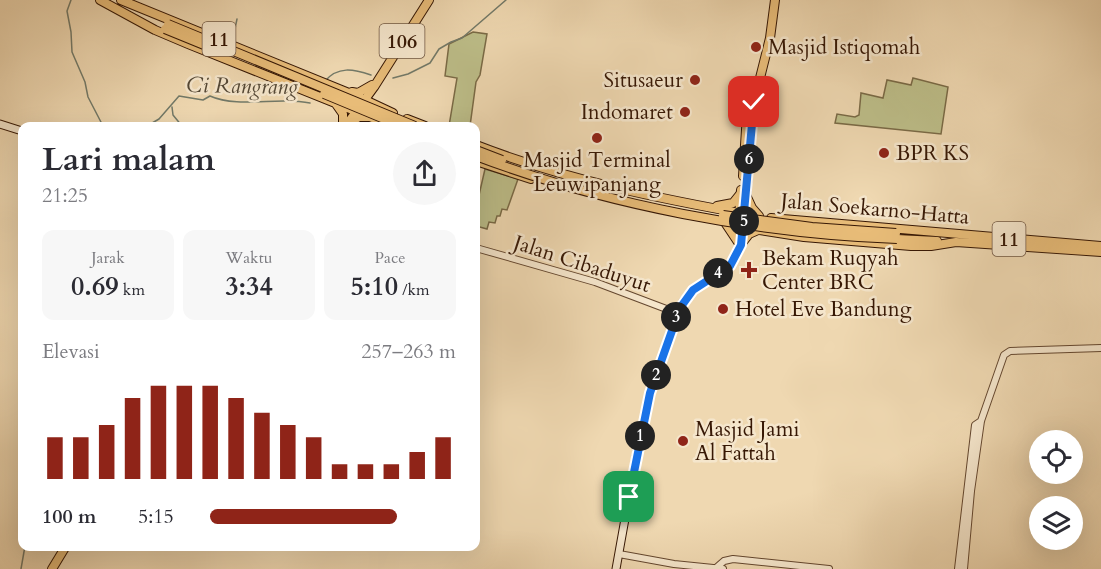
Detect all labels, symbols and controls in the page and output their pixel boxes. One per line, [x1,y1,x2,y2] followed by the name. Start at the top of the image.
[202,22,236,56] road number: 11
[380,24,424,58] road number: 106
[768,33,921,62] place label: Masjid Istiqomah
[749,40,763,54] marker: Masjid Istiqomah
[604,66,683,95] place label: Situsaeur
[186,70,298,102] water label: Ci Rangrang
[688,73,702,87] marker: Situsaeur
[728,76,779,127] pin
[737,85,770,118] icon: check
[581,98,673,127] place label: Indomaret
[678,105,692,119] marker: Indomaret
[590,131,604,145] marker: Masjid Terminal Leuwipanjang
[42,137,215,182] text: Lari malam
[896,139,969,168] place label: BPR KS
[393,142,456,205] button: share
[734,144,764,174] pin: 6
[523,146,671,199] place label: Masjid Terminal Leuwipanjang
[877,146,891,160] marker: BPR KS
[745,148,753,170] text: 6
[42,182,88,209] text: 21:25
[777,186,970,232] street label: Jalan Soekarno-Hatta
[729,206,759,236] pin: 5
[740,210,748,232] text: 5
[992,222,1026,256] road number: 11
[507,227,655,300] street label: Jalan Cibaduyut
[762,244,899,297] place label: Bekam Ruqyah Center BRC
[91,247,125,269] text: Jarak
[226,247,272,269] text: Waktu
[375,247,405,269] text: Pace
[703,258,733,288] pin: 4
[740,261,758,279] marker: Bekam Ruqyah Center BRC
[714,262,722,284] text: 4
[71,269,119,304] text: 0.69
[225,269,273,304] text: 3:34
[350,269,398,304] text: 5:10
[119,279,145,301] text: km
[398,279,430,301] text: /km
[735,295,912,324] place label: Hotel Eve Bandung
[661,302,691,332] pin: 3
[716,302,730,316] marker: Hotel Eve Bandung
[672,306,680,328] text: 3
[42,338,100,365] text: Elevasi
[361,338,456,365] text: 257–263 m
[641,360,671,390] pin: 2
[652,364,660,386] text: 2
[695,415,799,468] place label: Masjid Jami Al Fattah
[625,421,655,451] pin: 1
[636,425,644,447] text: 1
[1029,430,1083,550] map controls
[1029,430,1083,484] button: locate
[676,434,690,448] marker: Masjid Jami Al Fattah
[603,471,654,522] pin
[612,480,645,513] icon: arrive
[1029,496,1083,550] button: layers
[42,503,97,530] text: 100 m
[138,503,174,530] text: 5:15

